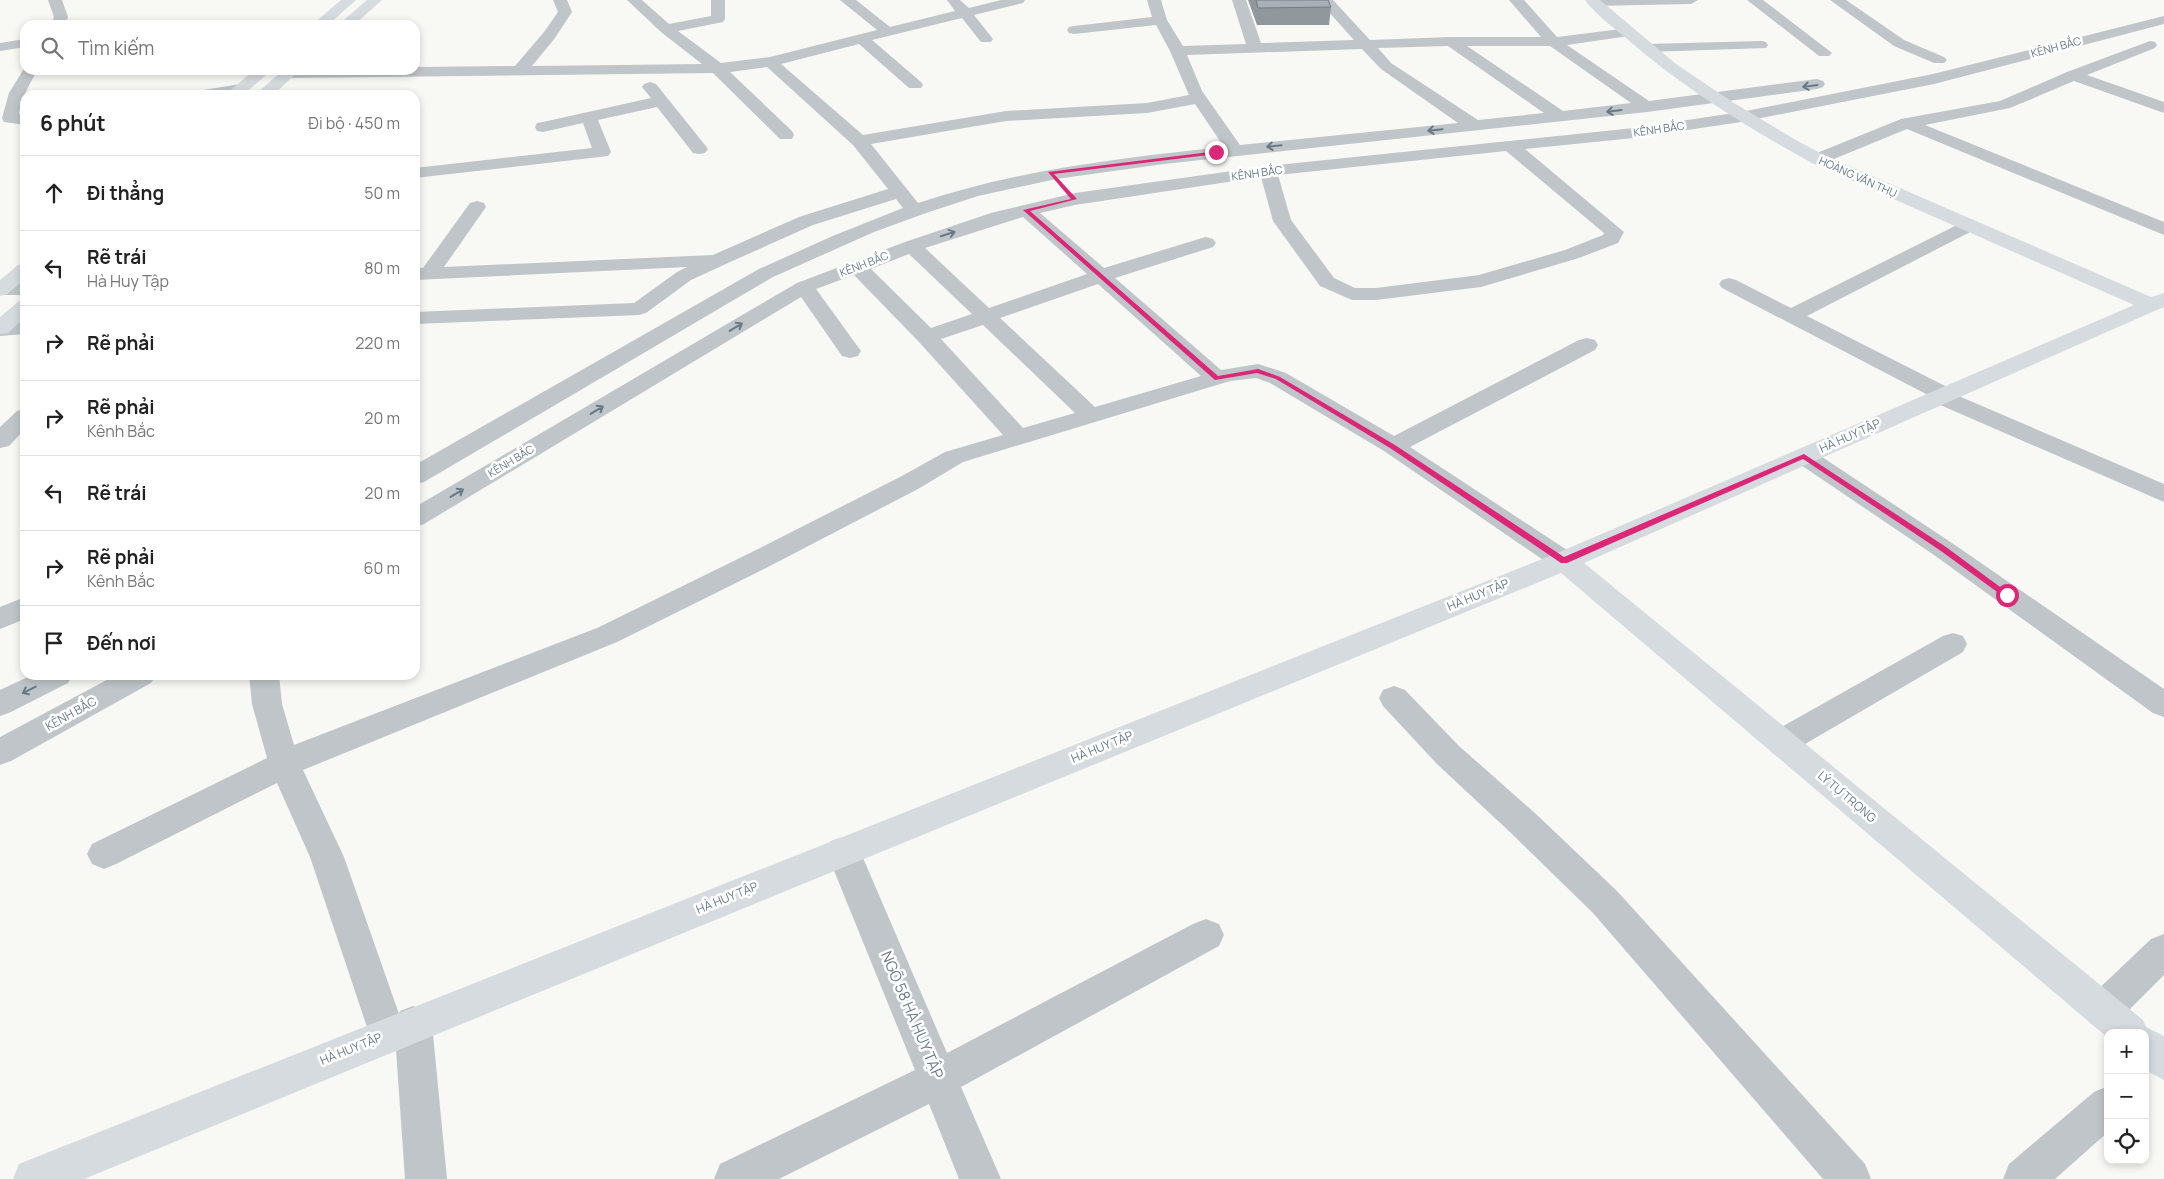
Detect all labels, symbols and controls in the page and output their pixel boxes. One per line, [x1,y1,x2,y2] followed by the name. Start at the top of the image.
[20,20,420,75] search box
[2029,33,2083,60] street label: KÊNH BẮC
[38,34,66,62] icon: search
[78,35,154,61] text: Tìm kiếm
[1802,81,1818,91] one-way arrow
[1607,106,1623,116] one-way arrow
[40,109,106,137] text: 6 phút
[308,112,400,134] text: Đi bộ · 450 m
[1632,117,1686,140] street label: KÊNH BẮC
[1427,125,1443,135] one-way arrow
[1205,141,1228,164] route end
[1266,141,1282,151] one-way arrow
[1817,153,1900,201] street label: HOÀNG VĂN THỤ
[1230,161,1284,184] street label: KÊNH BẮC
[40,179,68,207] icon: ahead
[87,180,164,206] text: Đi thẳng
[364,182,400,204] text: 50 m
[940,228,956,238] one-way arrow
[87,244,147,270] text: Rẽ trái
[837,247,891,280] street label: KÊNH BẮC
[40,254,68,282] icon: left
[364,257,400,279] text: 80 m
[87,270,169,292] text: Hà Huy Tập
[729,321,743,331] one-way arrow
[40,329,68,357] icon: right
[87,330,155,356] text: Rẽ phải
[355,332,400,354] text: 220 m
[87,394,155,420] text: Rẽ phải
[40,404,68,432] icon: right
[589,405,604,415] one-way arrow
[364,407,400,429] text: 20 m
[1817,415,1883,457] street label: HÀ HUY TẬP
[87,420,155,442] text: Kênh Bắc
[485,441,537,480] street label: KÊNH BẮC
[40,479,68,507] icon: left
[87,480,147,506] text: Rẽ trái
[364,482,400,504] text: 20 m
[449,488,464,498] one-way arrow
[87,544,155,570] text: Rẽ phải
[40,554,68,582] icon: right
[364,557,400,579] text: 60 m
[87,570,155,592] text: Kênh Bắc
[1444,574,1511,615] street label: HÀ HUY TẬP
[1996,584,2019,607] route start
[40,629,68,657] icon: arrive
[87,630,156,656] text: Đến nơi
[22,685,37,695] one-way arrow
[42,691,100,735] street label: KÊNH BẮC
[1068,726,1135,767] street label: HÀ HUY TẬP
[1814,767,1881,826] street label: LÝ TỰ TRỌNG
[693,877,760,918] street label: HÀ HUY TẬP
[876,948,949,1082] street label: NGÕ 58 HÀ HUY TẬP
[317,1028,384,1069] street label: HÀ HUY TẬP
[2104,1029,2149,1164] map controls
[2104,1029,2149,1074] button: +
[2104,1074,2149,1119] button: −
[2104,1119,2149,1164] button: locate

